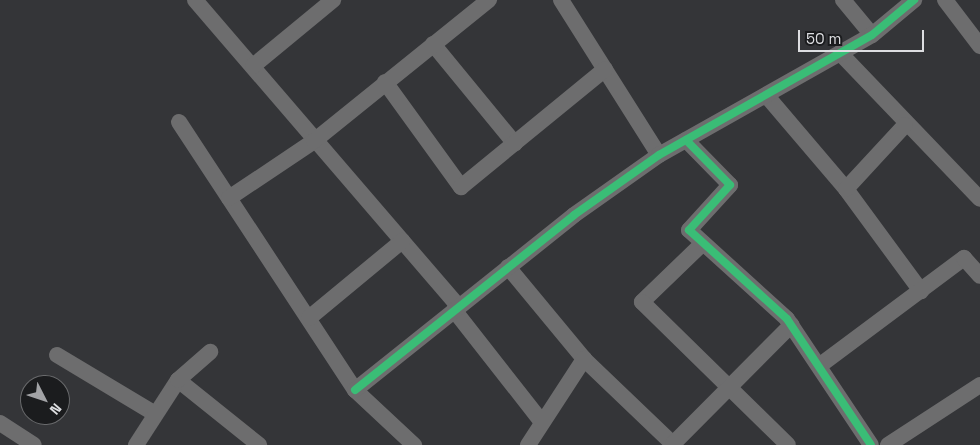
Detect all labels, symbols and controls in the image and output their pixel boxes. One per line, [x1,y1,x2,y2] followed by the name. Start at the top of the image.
[800,20,926,52] scale bar
[806,29,841,48] text: 50 m
[20,375,70,425] north arrow
[46,400,65,419] text: N

